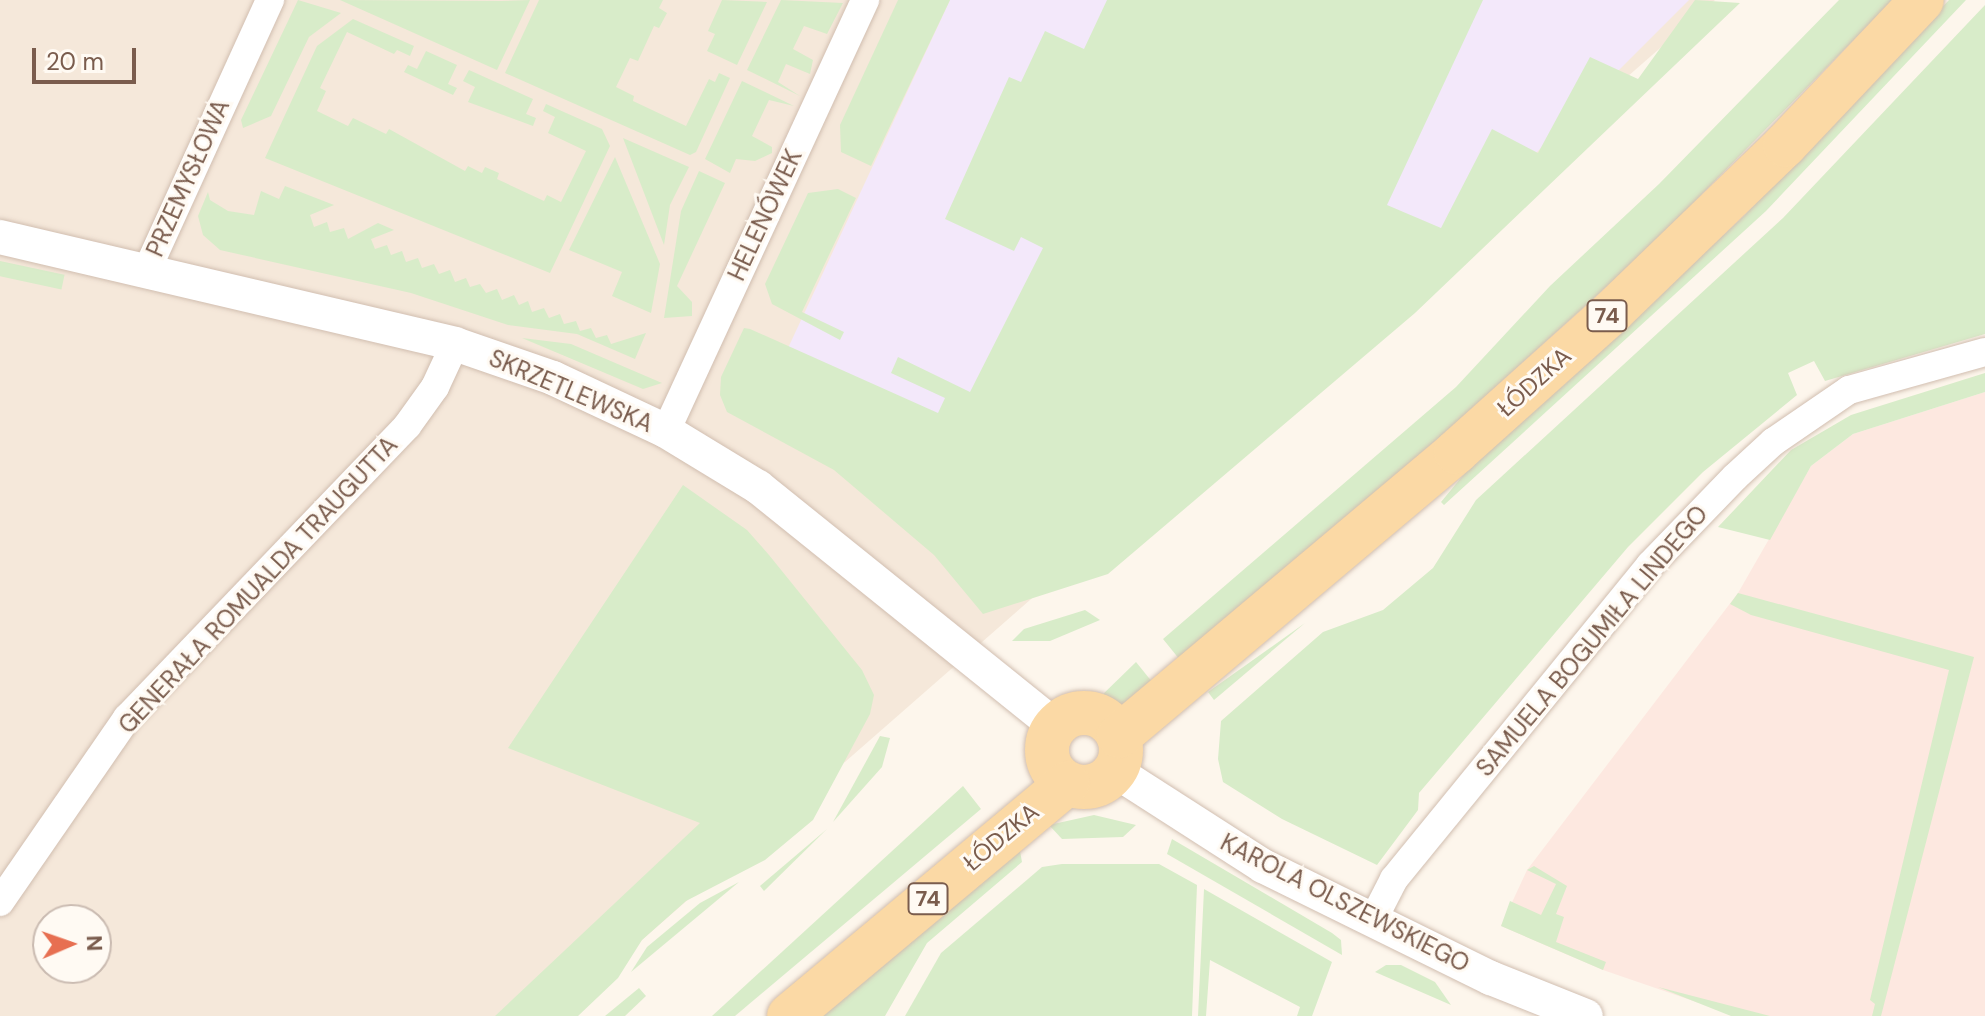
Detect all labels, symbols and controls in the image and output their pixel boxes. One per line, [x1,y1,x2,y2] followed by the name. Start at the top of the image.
[36,32,140,82] scale bar
[46,46,104,77] text: 20 m
[140,95,236,261] street label: PRZEMYSŁOWA
[722,145,808,285] street label: HELENÓWEK
[1585,298,1629,334] road number: 74
[1491,341,1577,423] street label: ŁÓDZKA
[485,344,657,438] street label: SKRZETLEWSKA
[113,431,403,739] street label: GENERAŁA ROMUALDA TRAUGUTTA
[1470,500,1714,782] street label: SAMUELA BOGUMIŁA LINDEGO
[957,797,1045,877] street label: ŁÓDZKA
[1216,828,1474,978] street label: KAROLA OLSZEWSKIEGO
[906,881,950,917] road number: 74
[32,904,112,984] north arrow
[80,935,109,952] text: N

